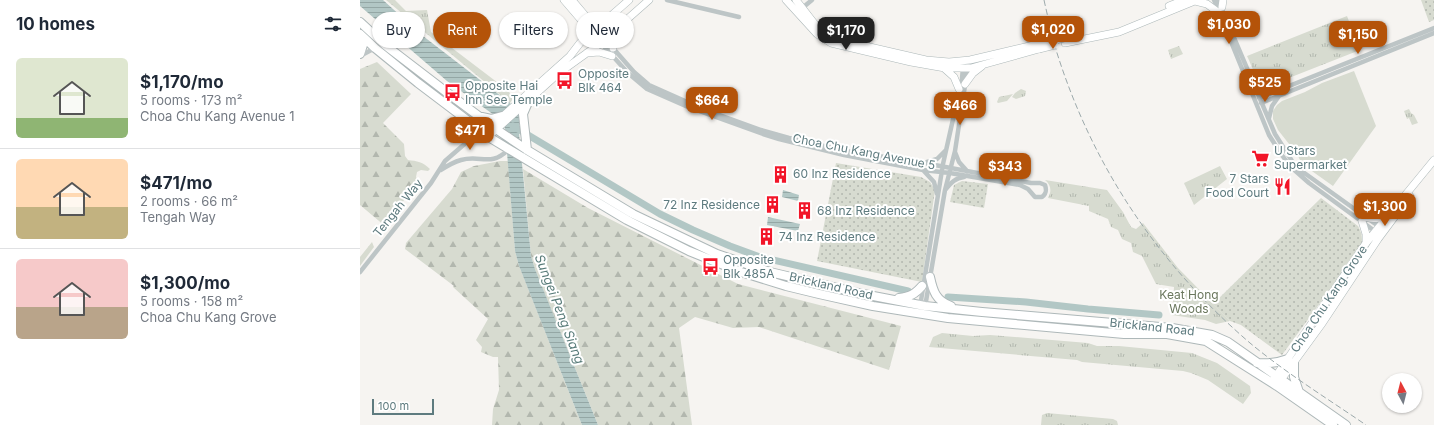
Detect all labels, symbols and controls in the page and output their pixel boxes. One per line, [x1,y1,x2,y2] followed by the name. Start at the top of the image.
[1196,11,1262,45] pin: $1,030
[372,12,425,48] chip: Buy
[433,12,491,48] chip: Rent
[499,12,568,48] chip: Filters
[576,12,634,48] chip: New
[322,13,344,35] icon: filters
[16,14,95,34] text: 10 homes
[1020,16,1086,50] pin: $1,020
[1207,16,1251,32] text: $1,030
[813,17,879,51] pin: $1,170
[1031,21,1075,37] text: $1,020
[1325,21,1391,55] pin: $1,150
[826,22,866,38] text: $1,170
[1338,26,1378,42] text: $1,150
[578,66,629,95] place label: Opposite Blk 464
[1241,69,1289,103] pin: $525
[555,71,575,91] bus stop icon: Opposite Blk 464
[140,72,224,92] text: $1,170/mo
[48,74,96,122] icon: home
[1248,74,1282,90] text: $525
[465,78,552,107] place label: Opposite Hai Inn See Temple
[442,83,462,103] bus stop icon: Opposite Hai Inn See Temple
[688,87,736,121] pin: $664
[140,92,242,108] text: 5 rooms · 173 m²
[695,92,729,108] text: $664
[936,92,984,126] pin: $466
[943,97,977,113] text: $466
[140,108,295,124] text: Choa Chu Kang Avenue 1
[446,117,494,151] pin: $471
[455,122,485,138] text: $471
[791,130,937,173] street label: Choa Chu Kang Avenue 5
[1274,143,1347,172] place label: U Stars Supermarket
[1251,148,1271,168] supermarket icon: U Stars Supermarket
[981,153,1029,187] pin: $343
[988,158,1022,174] text: $343
[770,164,790,184] building icon: 60 Inz Residence
[793,166,891,181] place label: 60 Inz Residence
[1206,171,1269,200] place label: 7 Stars Food Court
[140,173,212,193] text: $471/mo
[48,175,96,223] icon: home
[370,176,426,240] street label: Tengah Way
[1272,176,1292,196] restaurant icon: 7 Stars Food Court
[140,193,238,209] text: 2 rooms · 66 m²
[1352,193,1418,227] pin: $1,300
[763,195,783,215] building icon: 72 Inz Residence
[663,197,760,212] place label: 72 Inz Residence
[1363,198,1407,214] text: $1,300
[794,201,814,221] building icon: 68 Inz Residence
[817,203,915,218] place label: 68 Inz Residence
[140,209,216,225] text: Tengah Way
[756,227,776,247] building icon: 74 Inz Residence
[779,229,876,244] place label: 74 Inz Residence
[1287,242,1370,355] street label: Choa Chu Kang Grove
[532,252,588,366] water label: Sungei Peng Siang
[723,252,774,281] place label: Opposite Blk 485A
[700,257,720,277] bus stop icon: Opposite Blk 485A
[788,269,874,302] street label: Brickland Road
[140,273,230,293] text: $1,300/mo
[48,275,96,323] icon: home
[1159,287,1219,316] park label: Keat Hong Woods
[140,293,243,309] text: 5 rooms · 158 m²
[140,309,276,325] text: Choa Chu Kang Grove
[1109,315,1195,338] street label: Brickland Road
[1382,373,1422,413] north arrow
[1382,373,1422,413] map controls
[372,397,434,416] scale bar
[378,399,409,413] text: 100 m

